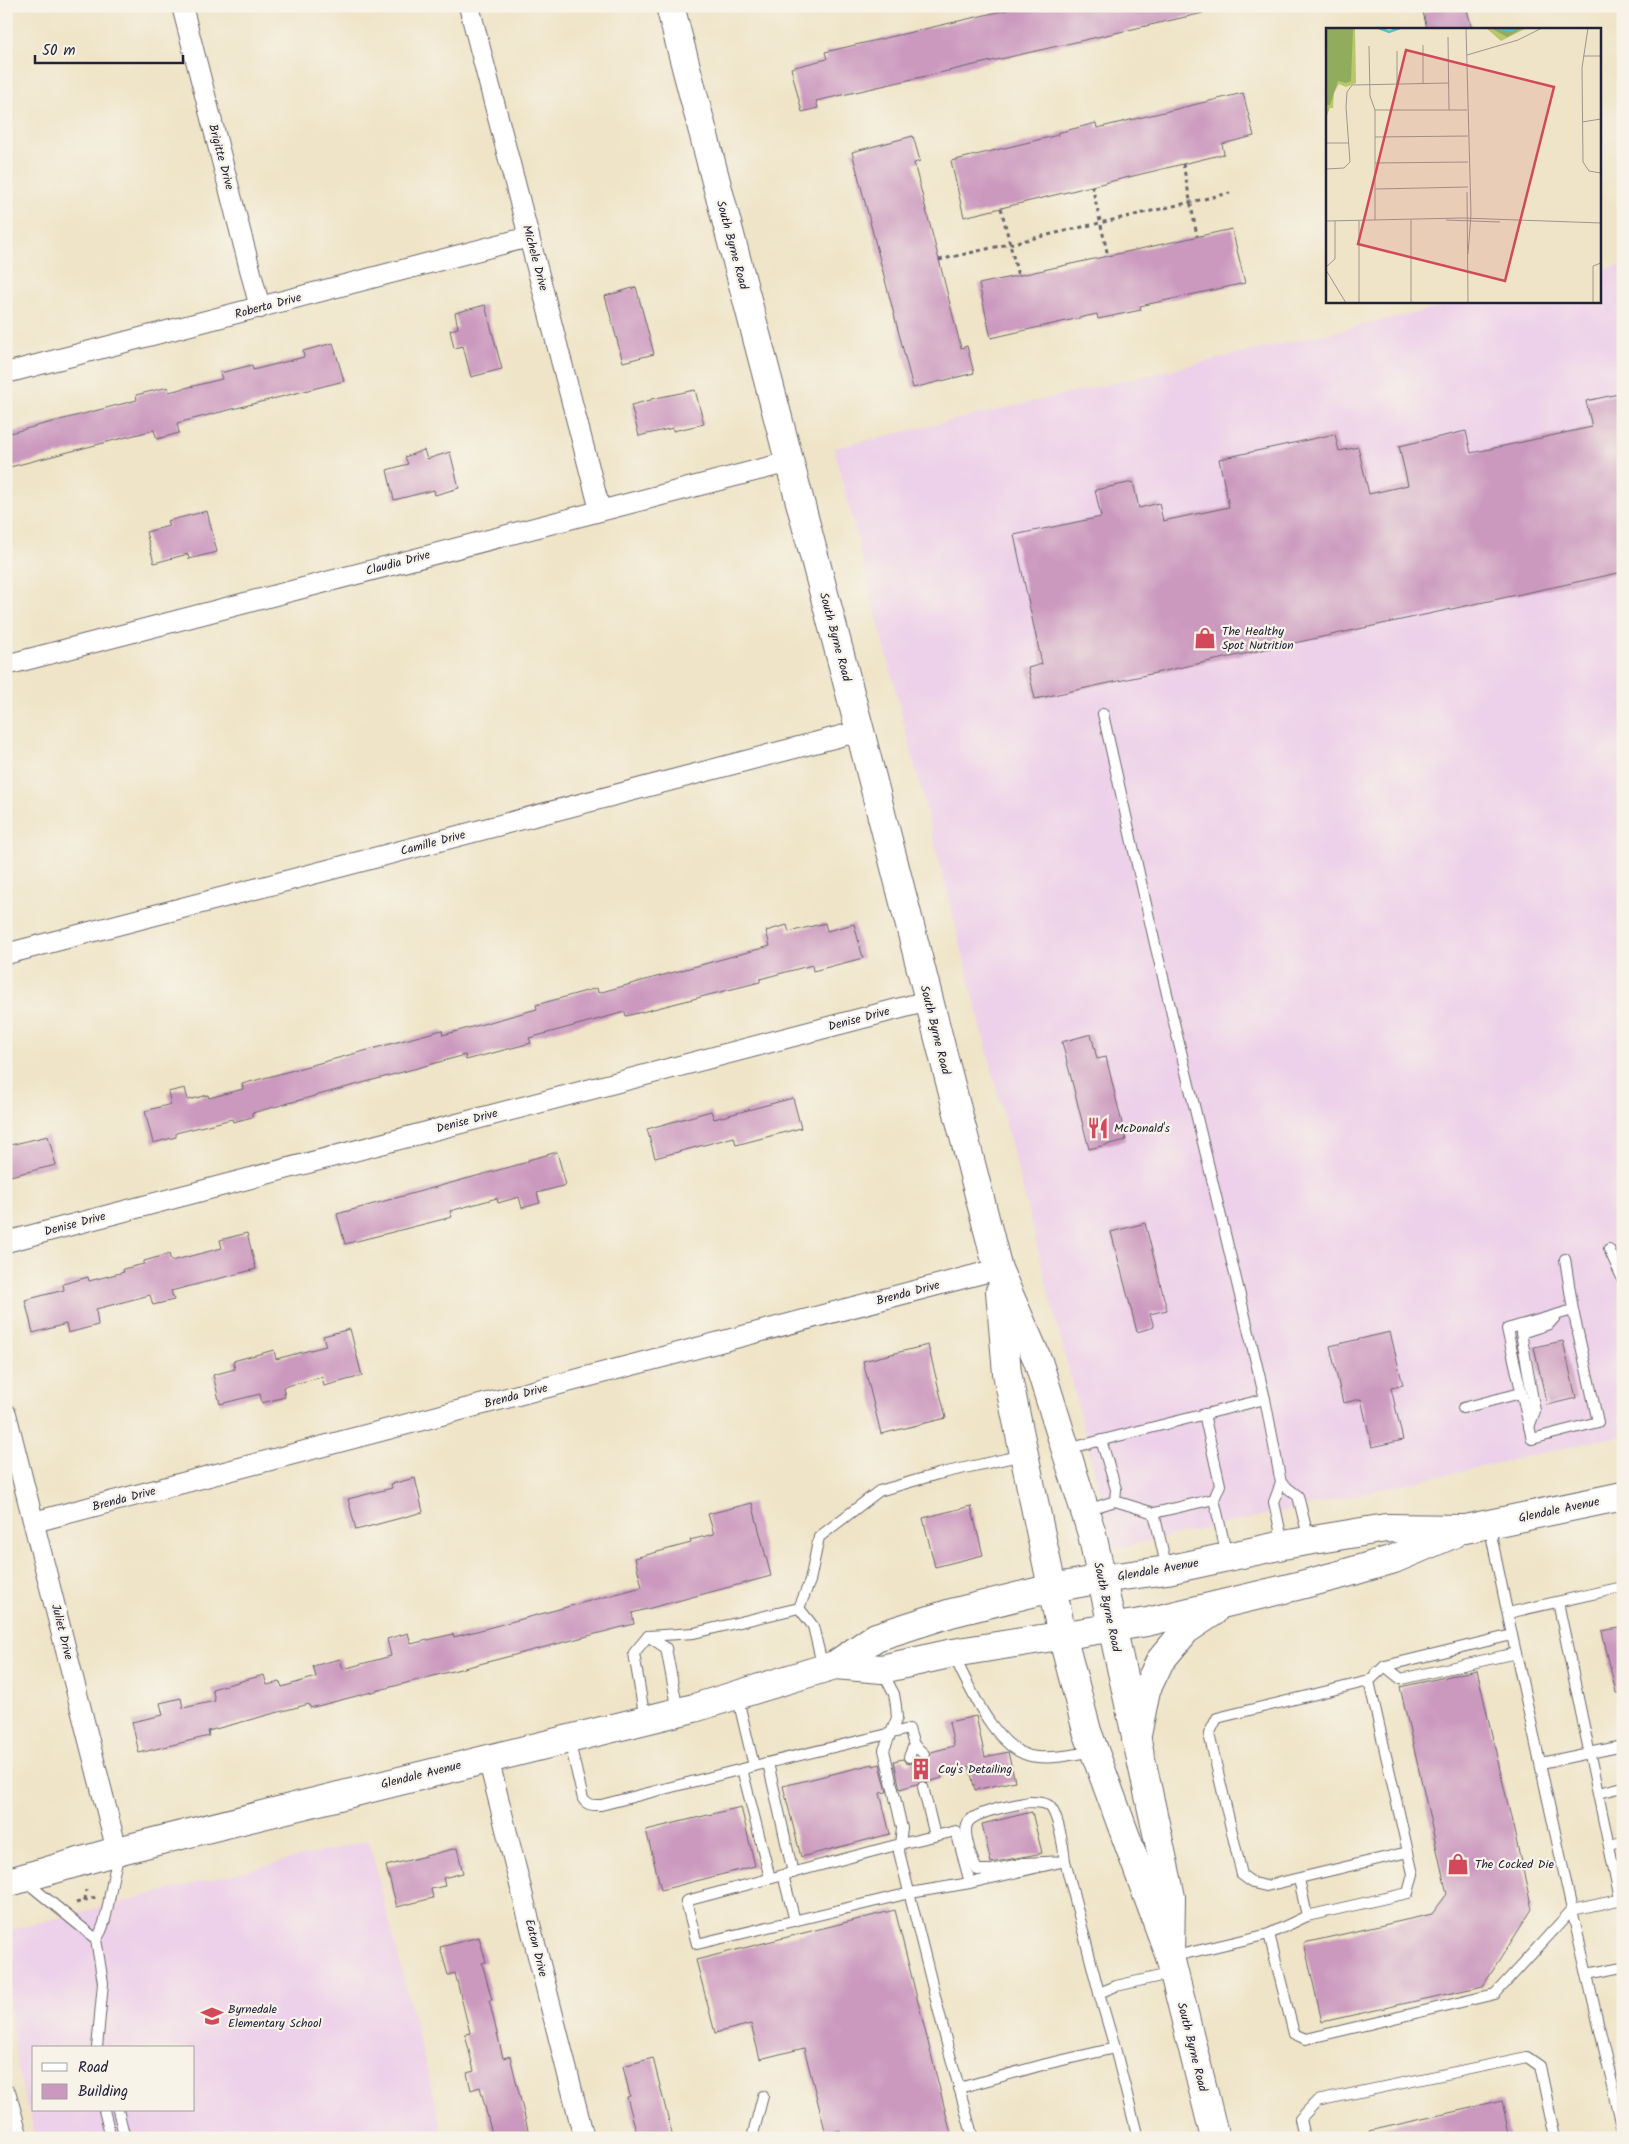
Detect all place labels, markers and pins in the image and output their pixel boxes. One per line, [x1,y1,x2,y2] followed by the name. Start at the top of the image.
[1222,622,1294,655] place label: The Healthy Spot Nutrition
[1192,625,1218,651] shop icon: The Healthy Spot Nutrition
[1085,1115,1111,1141] restaurant icon: McDonald's
[1114,1119,1170,1138] place label: McDonald's
[908,1756,934,1782] building icon: Coy's Detailing
[938,1760,1012,1779] place label: Coy's Detailing
[1445,1851,1471,1877] shop icon: The Cocked Die
[1475,1855,1554,1874] place label: The Cocked Die
[228,2000,321,2033] place label: Byrnedale Elementary School
[199,2003,225,2029] school or university icon: Byrnedale Elementary School

